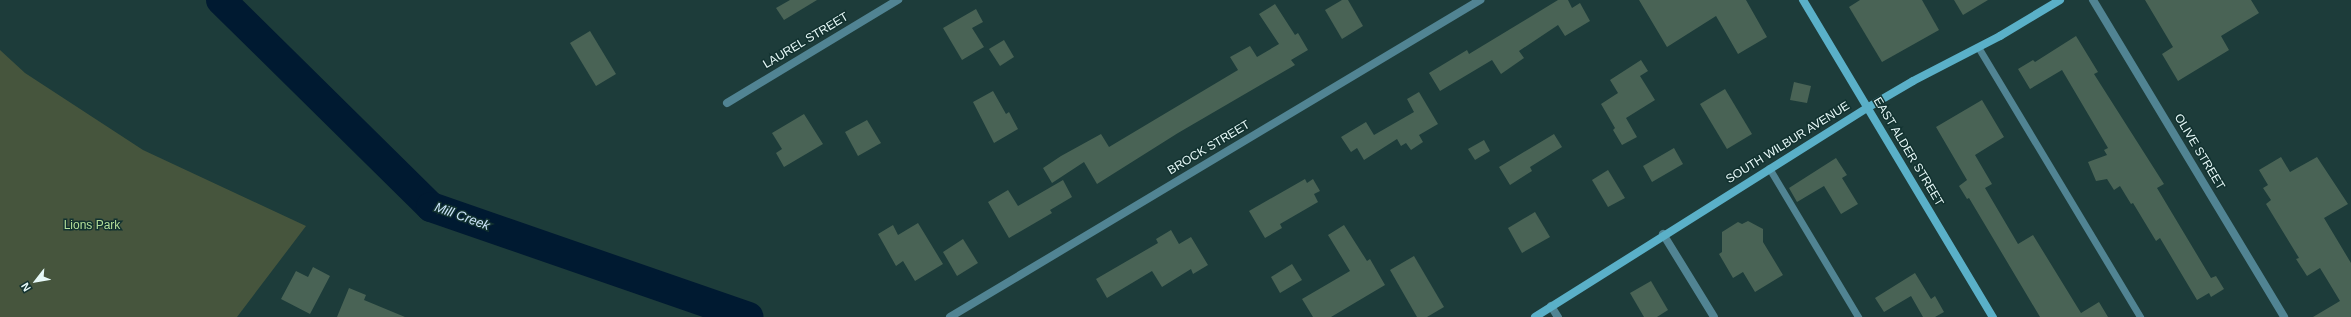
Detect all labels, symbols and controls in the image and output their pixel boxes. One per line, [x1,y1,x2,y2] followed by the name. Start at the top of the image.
[761,10,851,72] street label: LAUREL STREET
[1870,95,1946,209] street label: EAST ALDER STREET
[1723,99,1853,187] street label: SOUTH WILBUR AVENUE
[2171,111,2227,193] street label: OLIVE STREET
[1165,118,1253,178] street label: BROCK STREET
[432,200,492,234] water label: Mill Creek
[64,219,120,233] park label: Lions Park
[16,261,56,301] north arrow
[19,281,33,294] text: N

